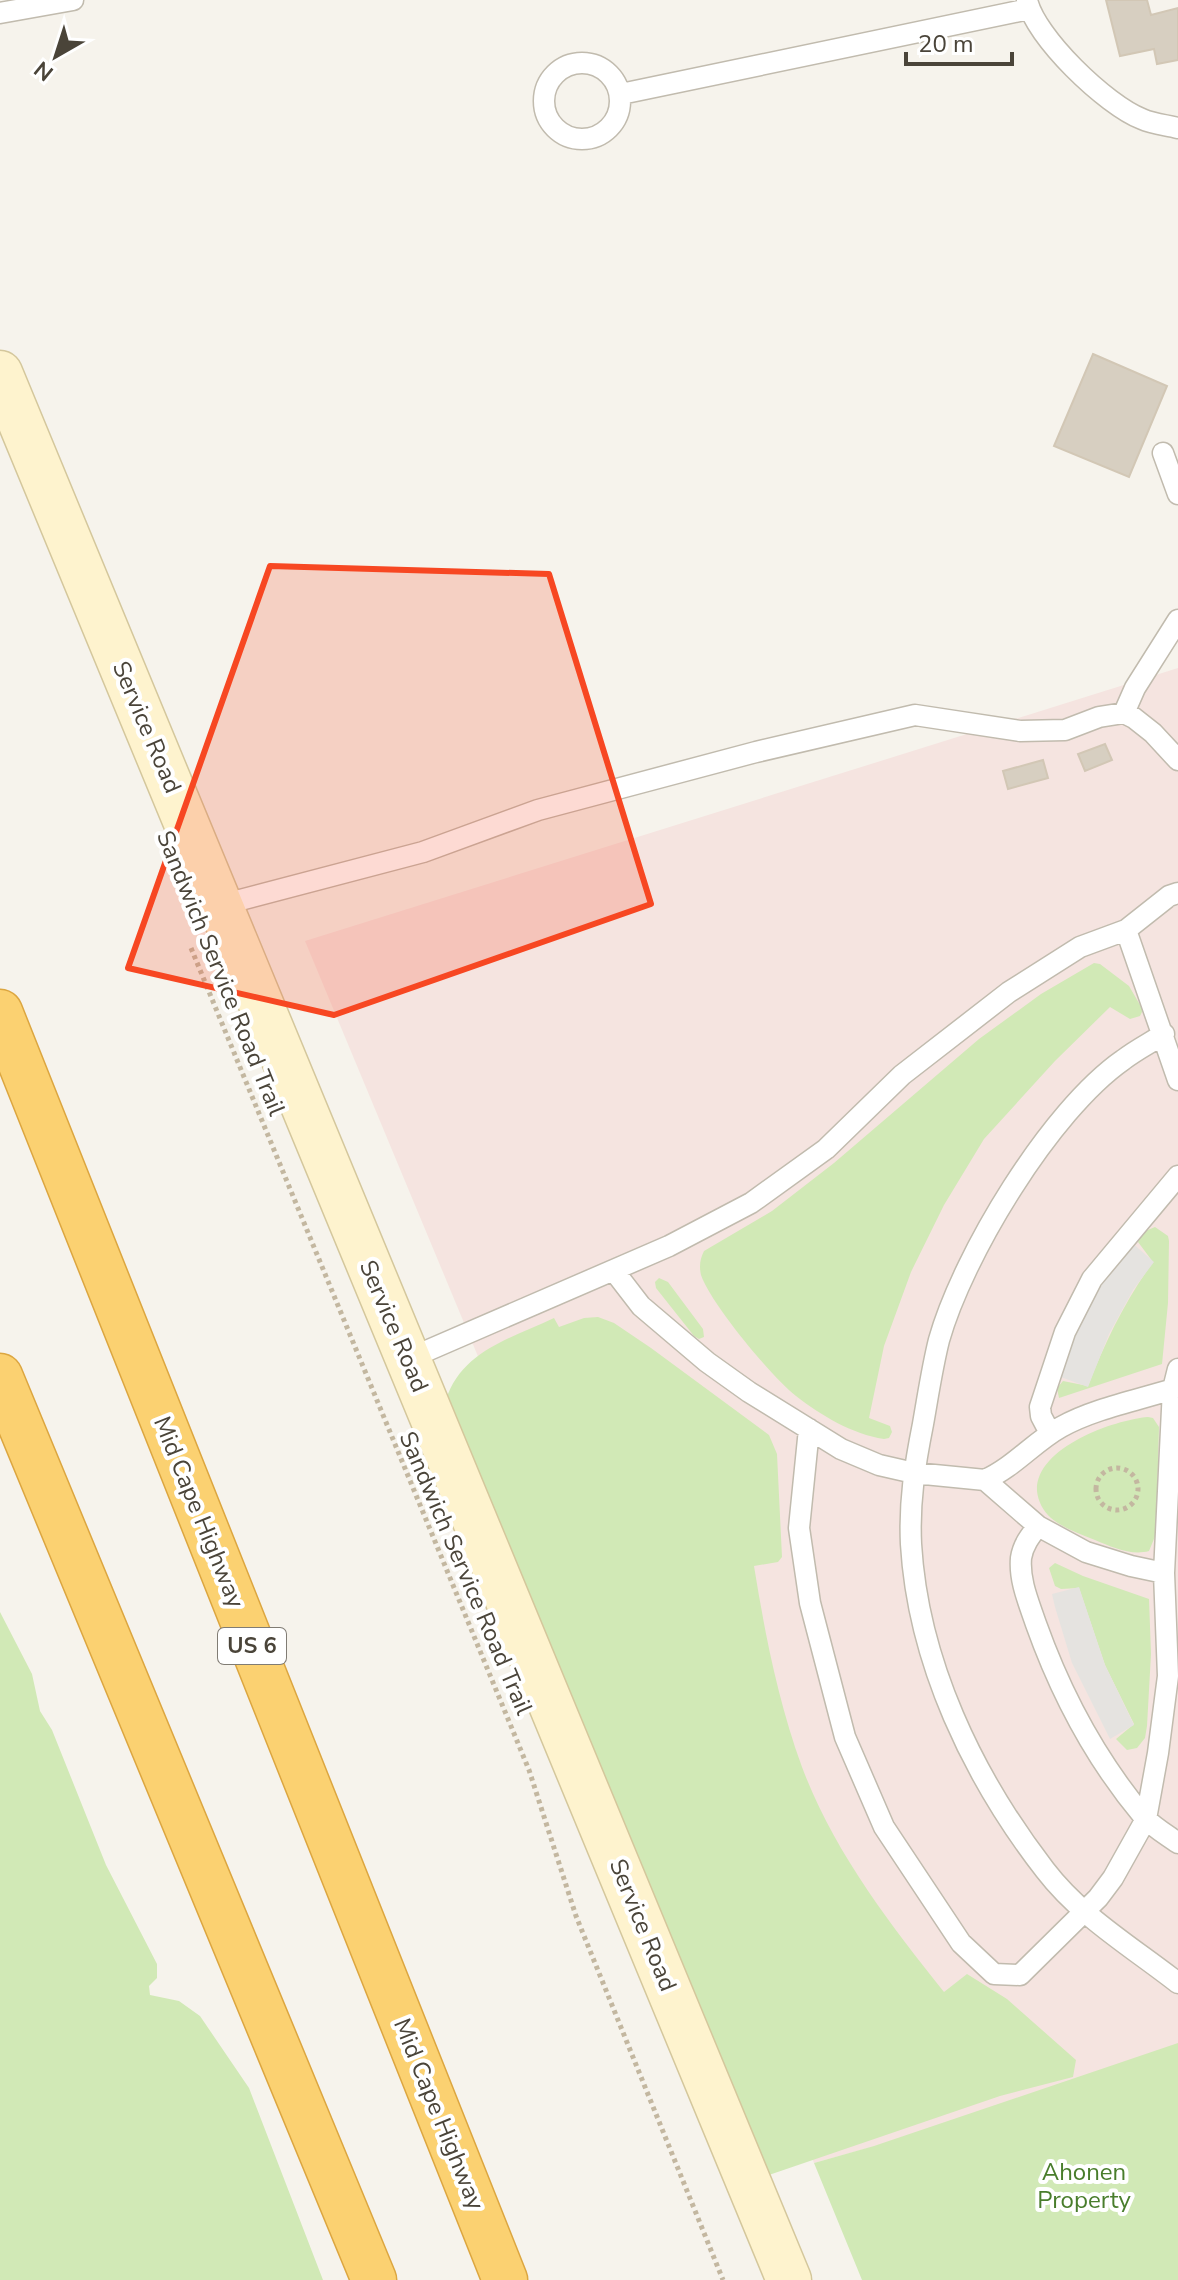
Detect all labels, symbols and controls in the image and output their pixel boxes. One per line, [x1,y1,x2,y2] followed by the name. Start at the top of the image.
[16,16,96,96] north arrow
[906,16,1012,66] scale bar
[918,28,974,60] text: 20 m
[28,54,60,88] text: N
[105,656,189,798] street label: Service Road
[149,826,293,1120] street label: Sandwich Service Road Trail
[352,1255,436,1397] street label: Service Road
[146,1411,252,1613] street label: Mid Cape Highway
[392,1426,540,1720] street label: Sandwich Service Road Trail
[218,1628,286,1664] road number: US 6
[602,1854,684,1996] street label: Service Road
[386,2013,492,2215] street label: Mid Cape Highway
[1037,2156,1131,2216] park label: Ahonen Property

